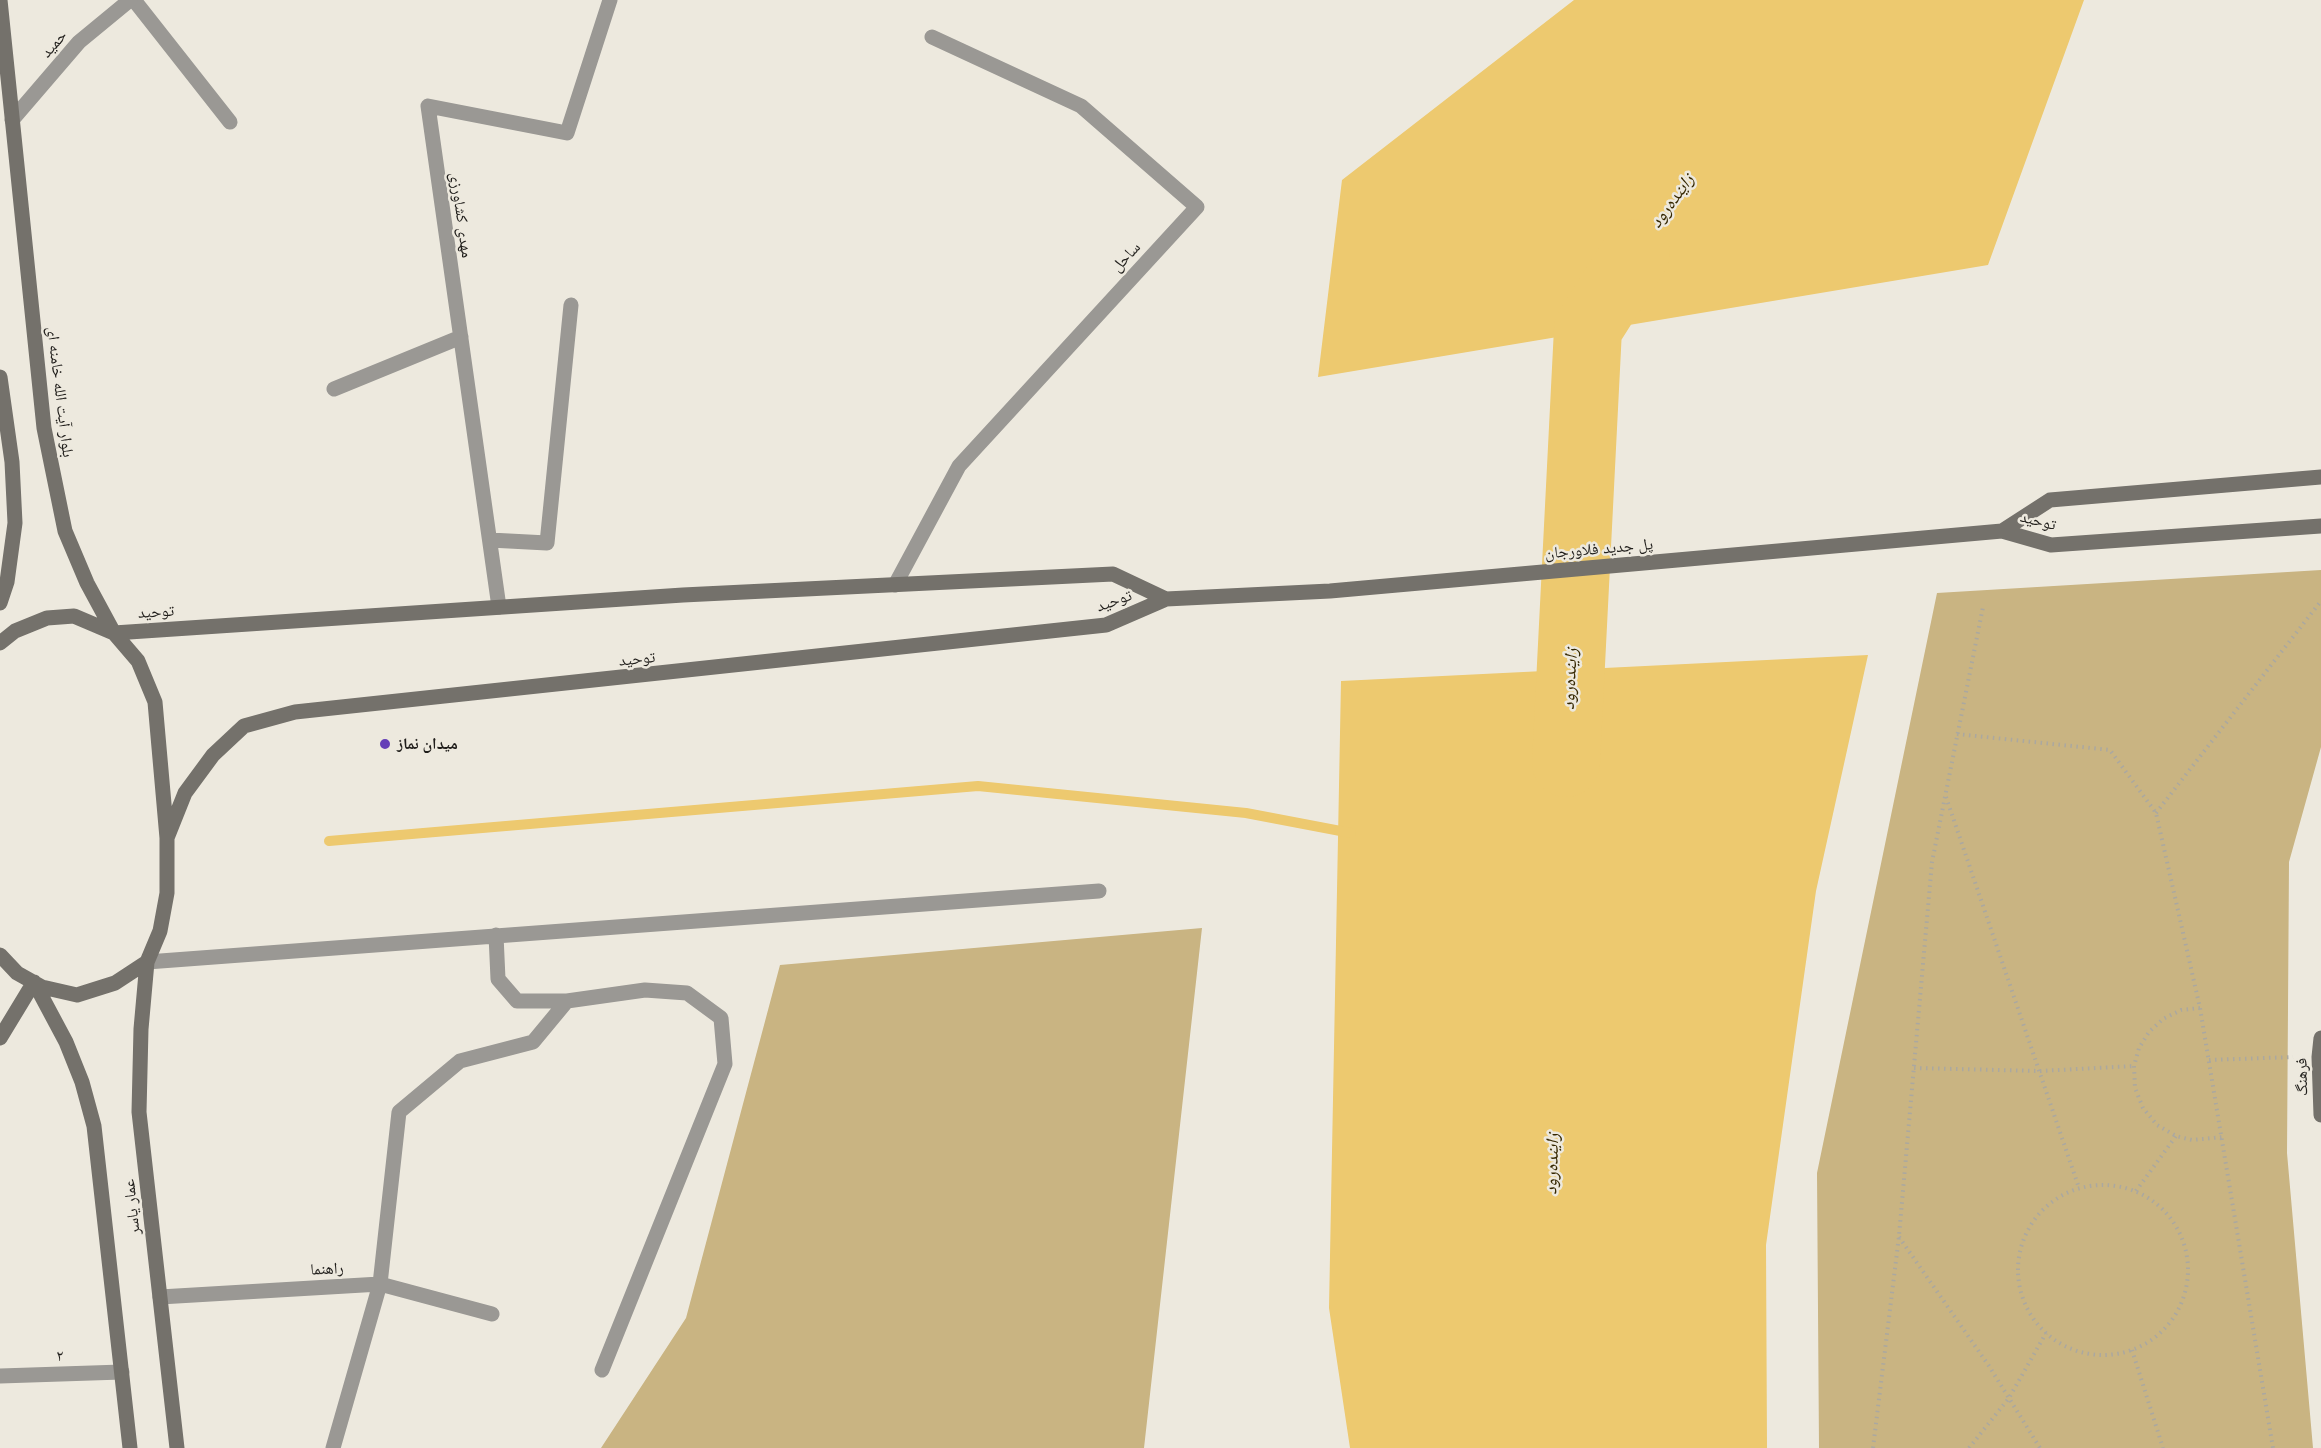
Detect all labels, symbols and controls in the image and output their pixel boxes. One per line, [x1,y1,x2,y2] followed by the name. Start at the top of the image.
[37,26,71,62] street label: حمید
[1645,170,1699,232] water label: زاینده‌رود
[445,171,477,259] street label: مهدی کشاورزی
[1107,238,1145,276] street label: ساحل
[42,326,78,458] street label: بلوار آیت الله خامنه ای
[2018,507,2058,535] street label: توحید
[1544,535,1654,563] street label: پل جدید فلاورجان
[1094,586,1134,616] street label: توحید
[137,601,175,623] street label: توحید
[618,648,656,670] street label: توحید
[1558,648,1582,710] water label: زاینده‌رود
[397,734,458,754] place label: میدان نماز
[378,737,392,751] marker: میدان نماز
[2292,1058,2312,1096] street label: فرهنگ
[1540,1133,1564,1195] water label: زاینده‌رود
[120,1178,144,1236] street label: عمار یاسر
[310,1259,344,1279] street label: راهنما
[56,1346,64,1366] street label: ۲

